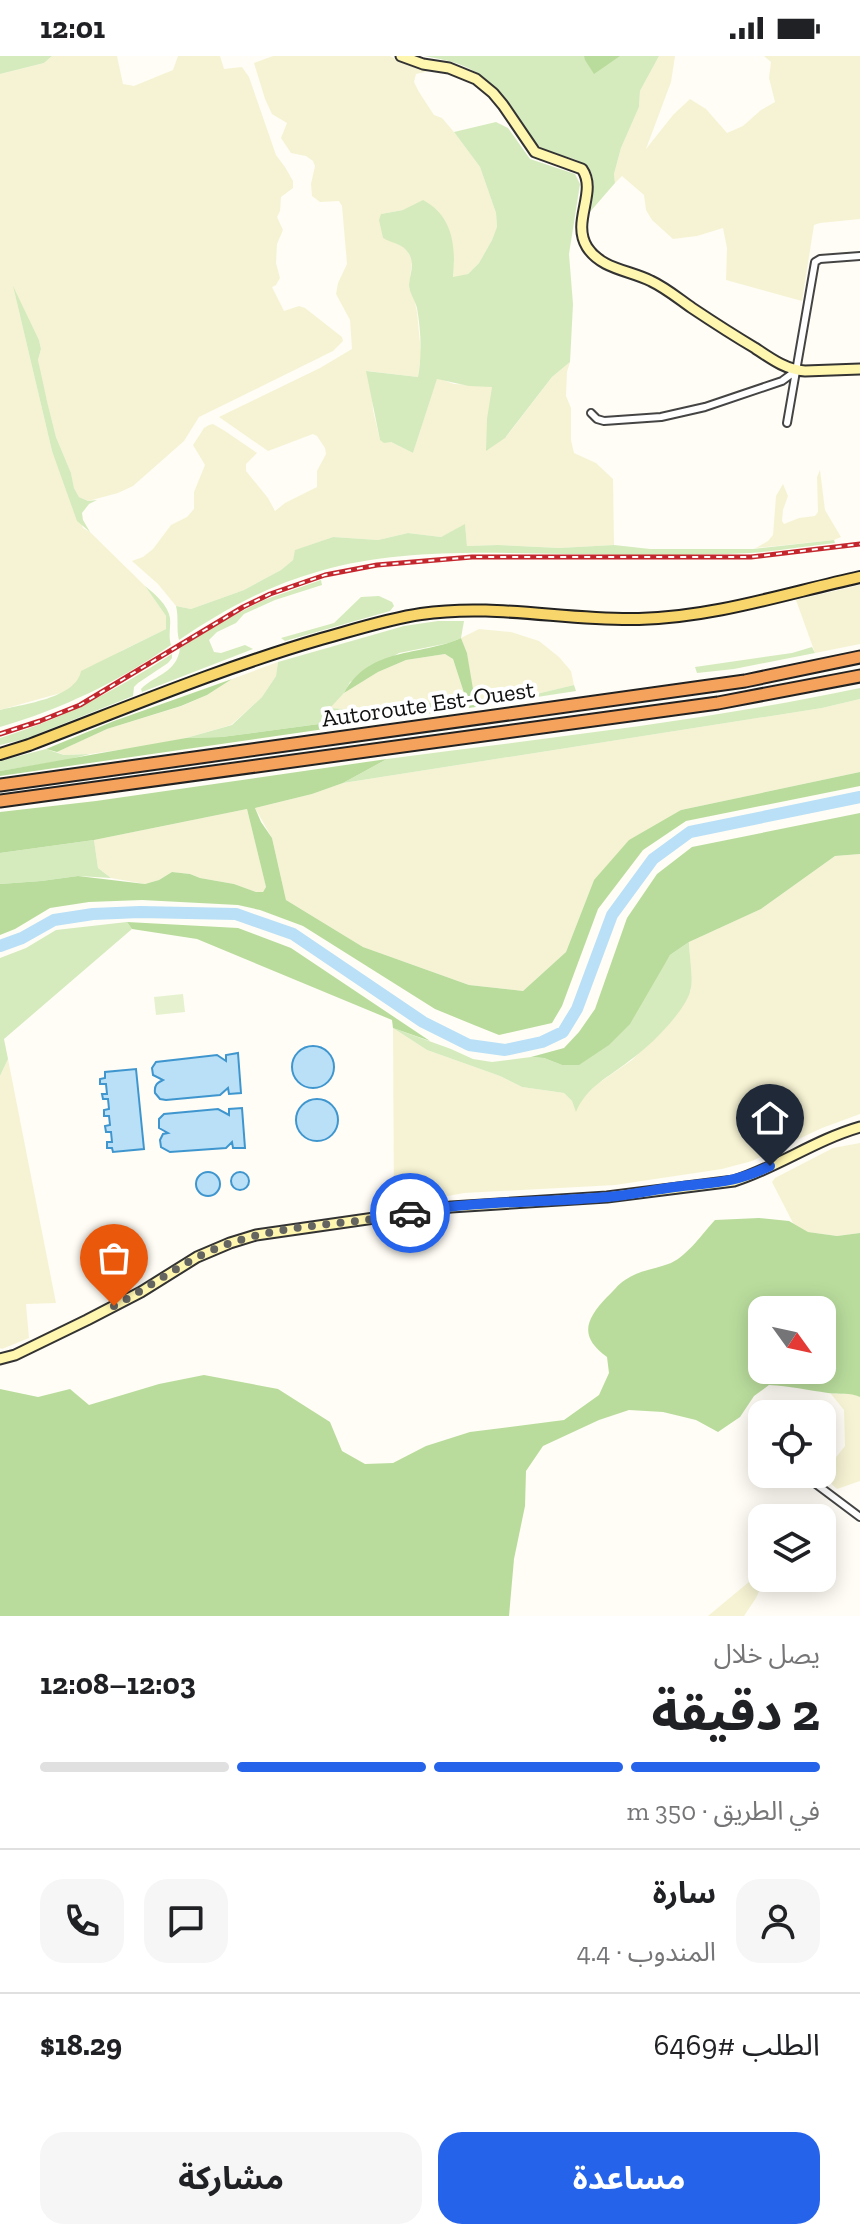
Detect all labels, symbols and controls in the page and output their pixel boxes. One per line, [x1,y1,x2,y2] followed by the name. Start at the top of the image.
[40,10,105,46] text: 12:01
[320,674,536,733] street label: Autoroute Est-Ouest
[736,1084,804,1166] pin
[748,1096,792,1140] icon: home
[370,1173,450,1253] courier
[388,1191,432,1235] icon: car
[80,1224,148,1306] pin
[92,1236,136,1280] icon: bag
[748,1296,836,1384] north arrow
[748,1296,836,1592] map controls
[748,1400,836,1488] button: locate
[748,1504,836,1592] button: layers
[714,1638,820,1670] text: يصل خلال
[40,1666,196,1702] text: 12:03–12:08
[652,1681,820,1743] text: 2 دقيقة
[627,1795,820,1827] text: في الطريق · 350 m
[653,1875,716,1911] text: سارة
[40,1879,124,1963] button: phone
[144,1879,228,1963] button: chat
[736,1879,820,1963] button: person
[577,1936,716,1968] text: المندوب · 4.4
[40,2027,122,2063] text: $18.29
[653,2027,820,2063] text: الطلب #6469
[40,2132,422,2224] button: مشاركة
[438,2132,820,2224] button: مساعدة

